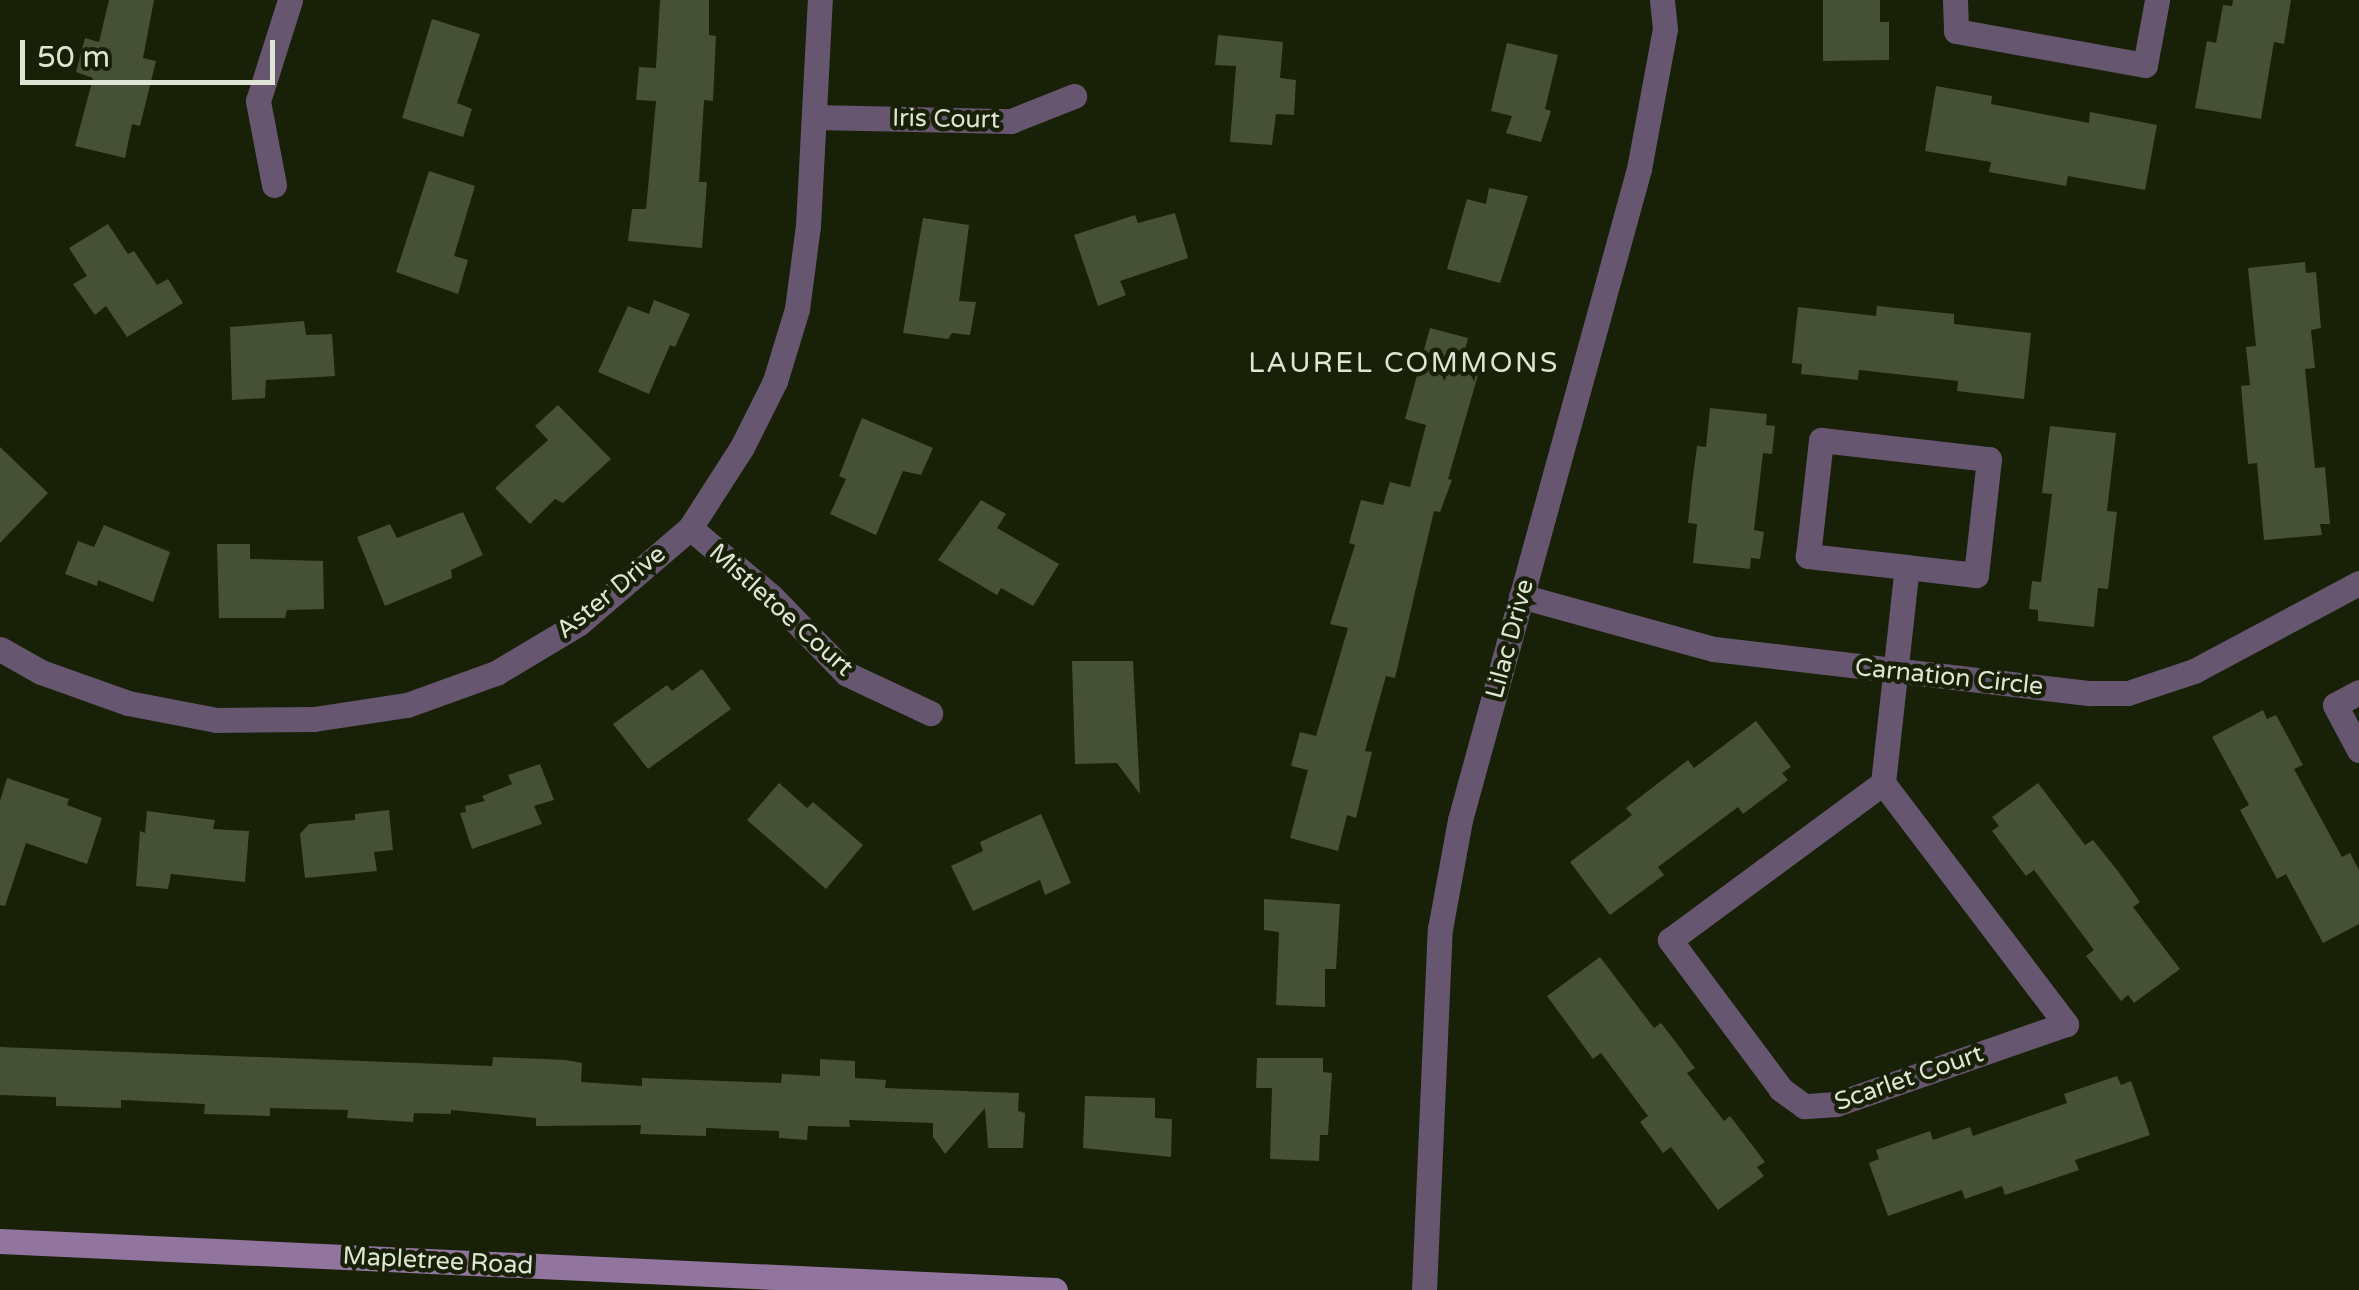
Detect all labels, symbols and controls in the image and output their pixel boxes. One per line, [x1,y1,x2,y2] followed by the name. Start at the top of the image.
[25,20,280,82] scale bar
[37,39,110,76] text: 50 m
[892,103,1000,135] street label: Iris Court
[1248,346,1560,380] district label: LAUREL COMMONS
[703,537,859,683] street label: Mistletoe Court
[550,539,672,645] street label: Aster Drive
[1480,576,1540,702] street label: Lilac Drive
[1853,652,2045,702] street label: Carnation Circle
[1831,1039,1987,1117] street label: Scarlet Court
[342,1241,534,1281] street label: Mapletree Road

